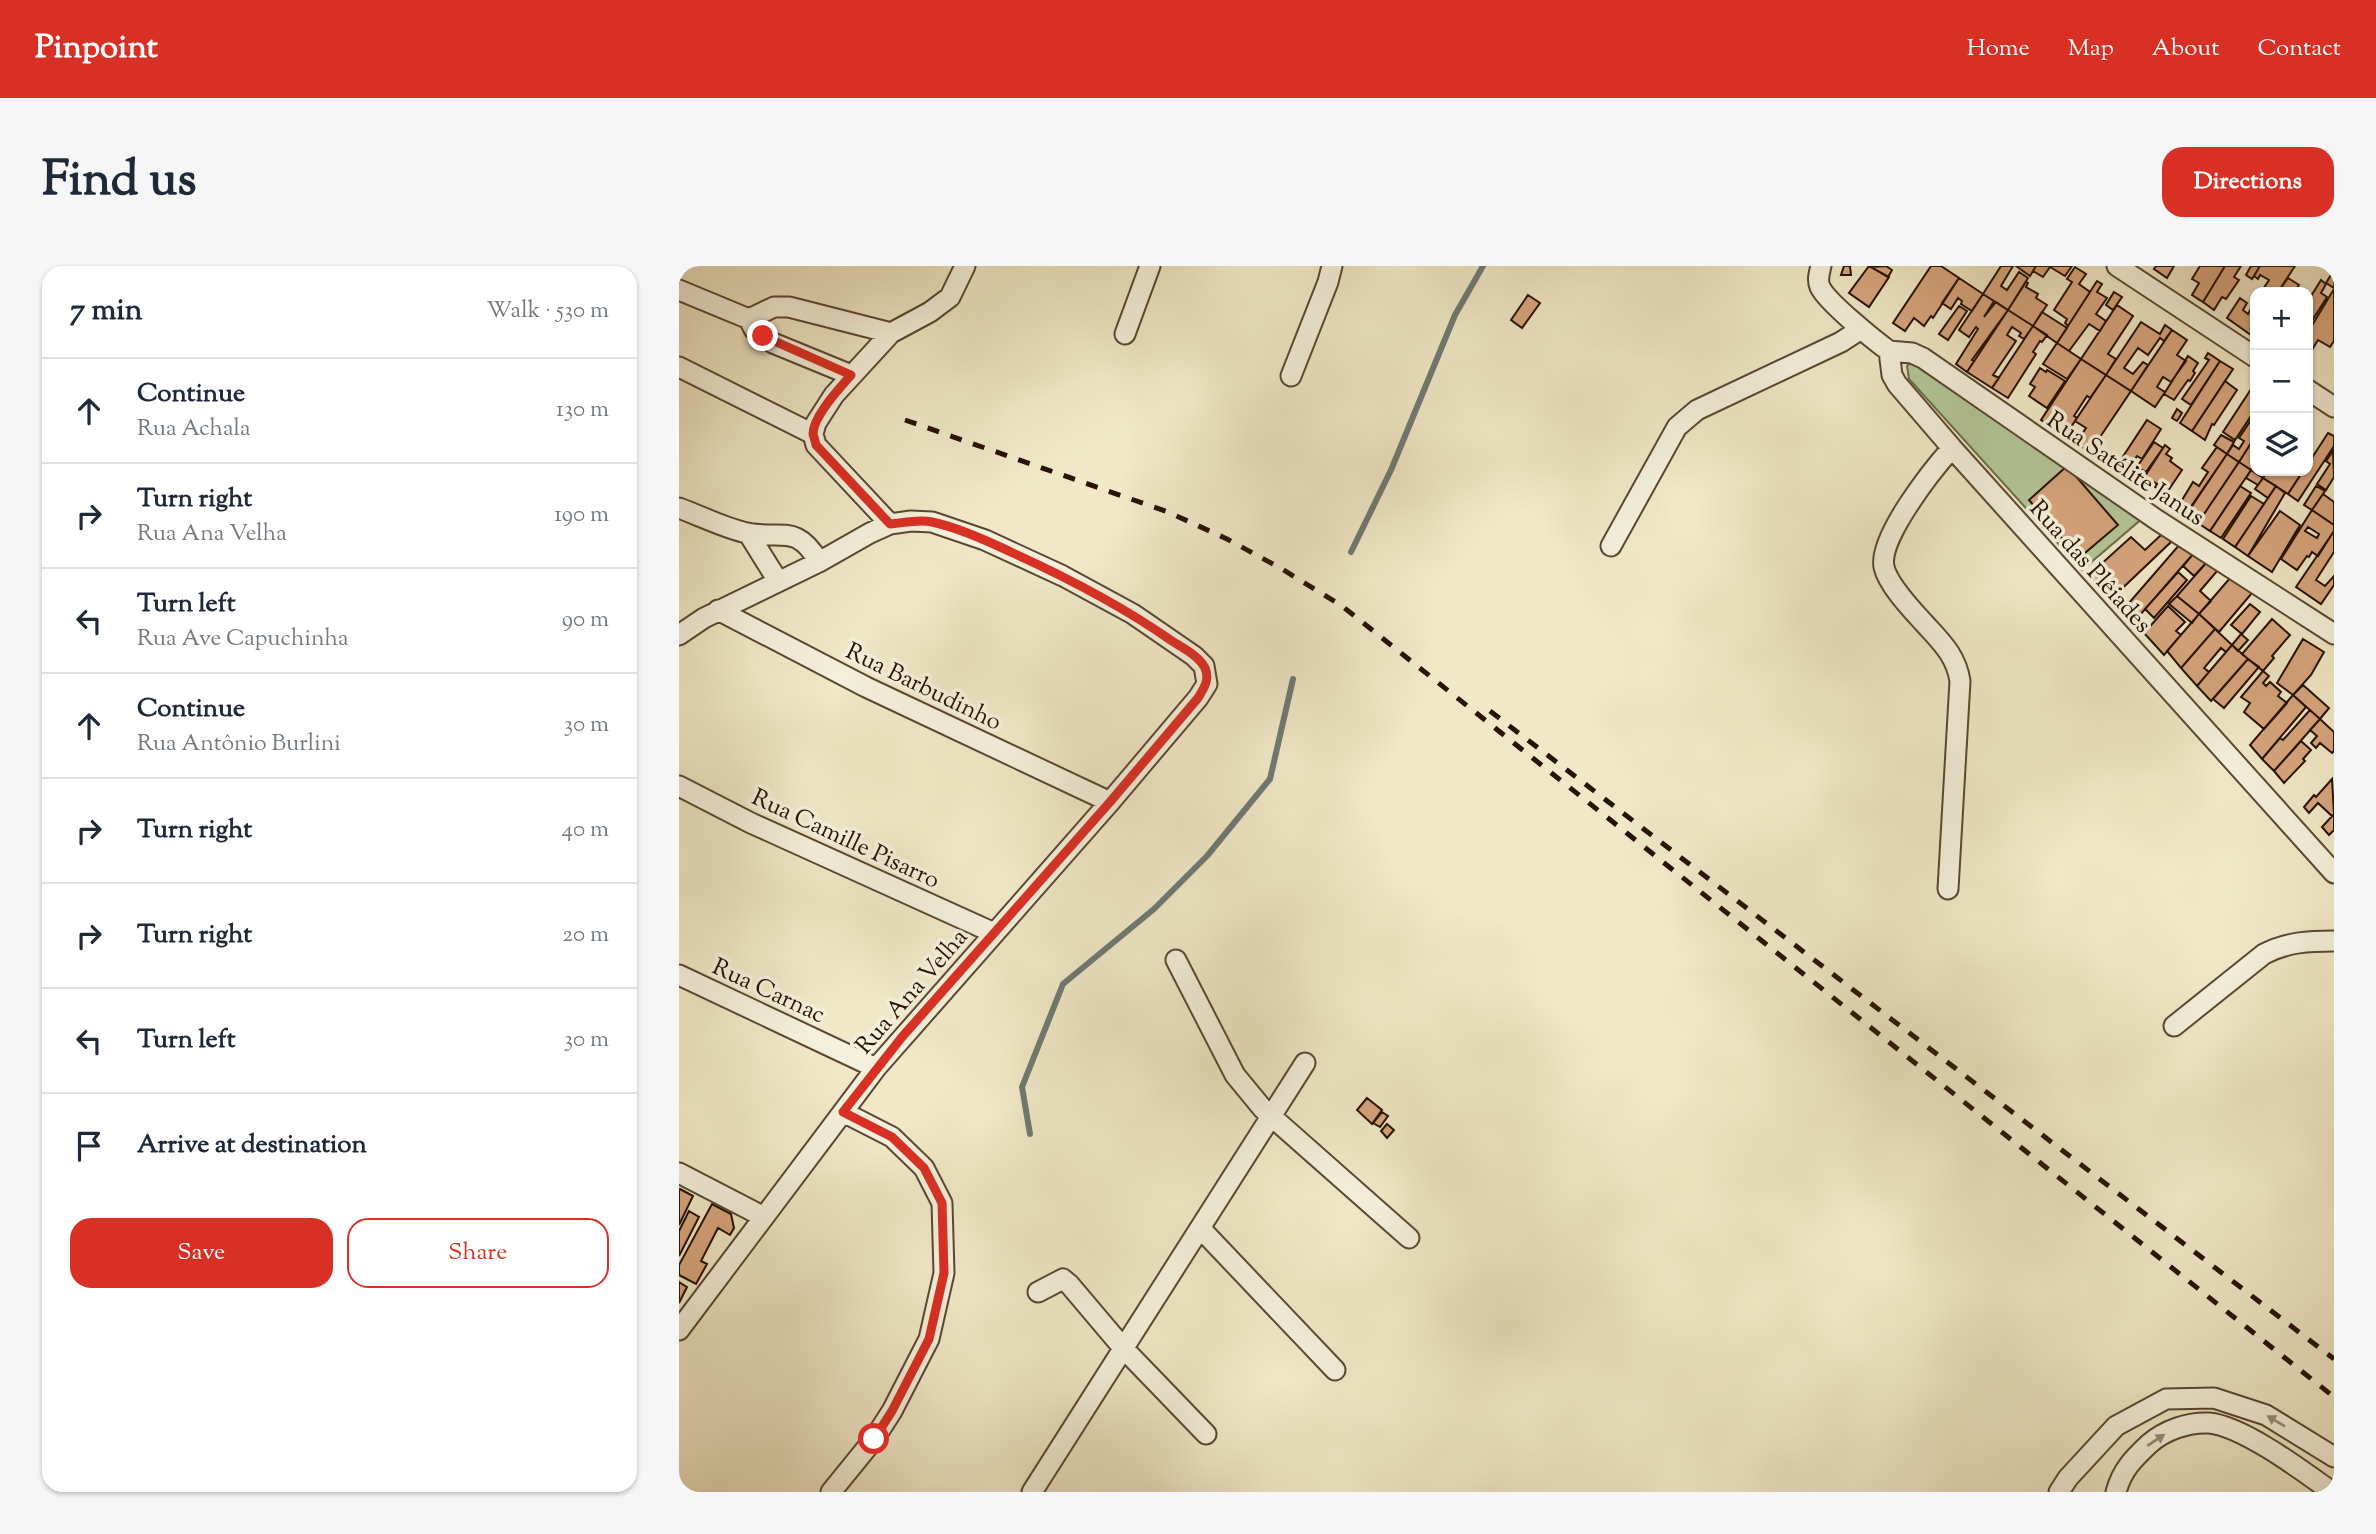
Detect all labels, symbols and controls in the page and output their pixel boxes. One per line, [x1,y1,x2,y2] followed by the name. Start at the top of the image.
[35,25,158,73] text: Pinpoint
[1967,32,2030,66] text: Home
[2068,32,2114,66] text: Map
[2152,32,2219,66] text: About
[2257,32,2341,66] text: Contact
[42,147,196,217] text: Find us
[2162,147,2334,217] button: Directions
[2250,287,2313,476] map controls
[2250,287,2313,350] button: +
[70,290,142,333] text: 7 min
[486,295,609,328] text: Walk · 530 m
[747,320,778,351] route end
[2250,350,2313,413] button: −
[137,376,245,413] text: Continue
[70,392,108,430] icon: ahead
[556,394,609,427] text: 130 m
[2039,404,2211,535] street label: Rua Satélite Janus
[137,413,251,446] text: Rua Achala
[2250,413,2313,476] button: layers
[137,481,252,518] text: Turn right
[2021,493,2158,641] street label: Rua das Plêiades
[70,497,108,535] icon: right
[554,499,609,532] text: 190 m
[137,518,287,551] text: Rua Ana Velha
[137,586,236,623] text: Turn left
[70,602,108,640] icon: left
[562,604,609,637] text: 90 m
[137,623,349,656] text: Rua Ave Capuchinha
[839,635,1007,740] street label: Rua Barbudinho
[137,691,245,728] text: Continue
[70,707,108,745] icon: ahead
[564,709,609,742] text: 30 m
[137,728,341,761] text: Rua Antônio Burlini
[746,781,945,898] street label: Rua Camille Pisarro
[70,812,108,850] icon: right
[137,812,252,849] text: Turn right
[562,814,609,847] text: 40 m
[70,917,108,955] icon: right
[137,917,252,954] text: Turn right
[562,919,609,952] text: 20 m
[848,922,977,1062] street label: Rua Ana Velha
[706,951,830,1033] street label: Rua Carnac
[70,1022,108,1060] icon: left
[137,1022,236,1059] text: Turn left
[564,1024,609,1057] text: 30 m
[70,1127,108,1165] icon: arrive
[137,1127,367,1164] text: Arrive at destination
[70,1218,333,1288] button: Save
[347,1218,609,1288] button: Share
[2267,1414,2286,1427] one-way arrow
[858,1423,889,1454] route start
[2147,1433,2165,1447] one-way arrow

